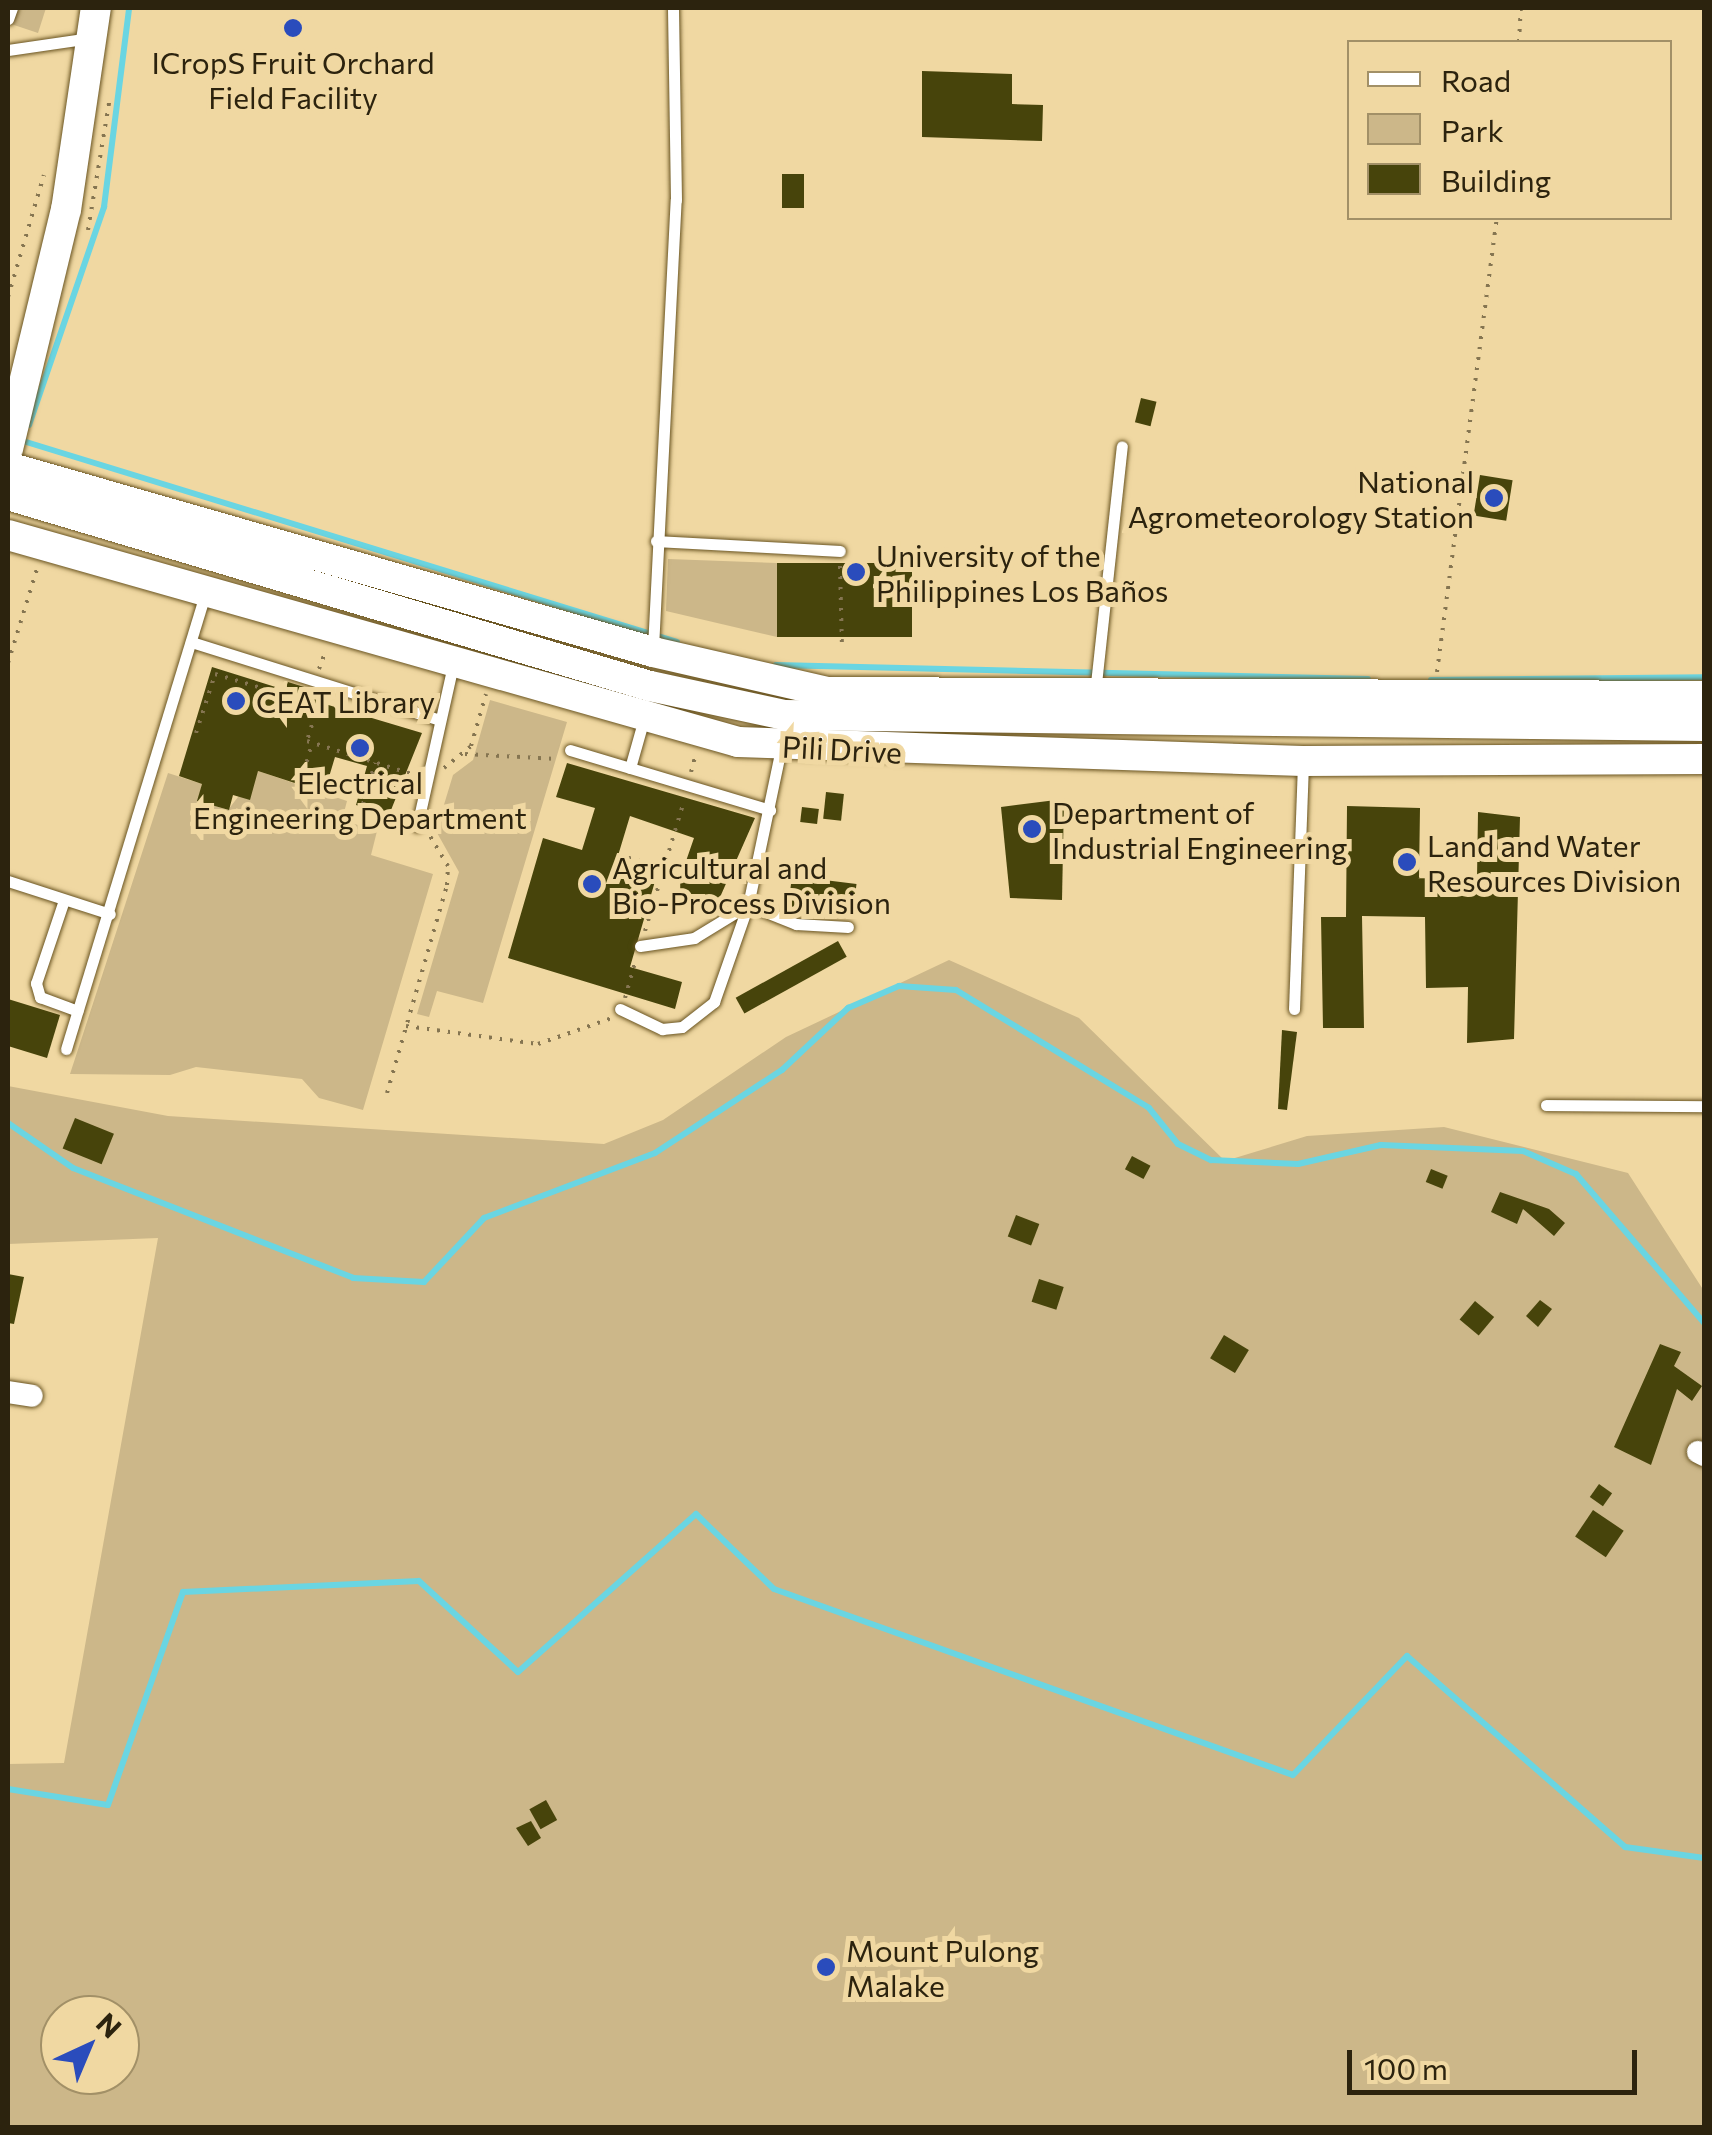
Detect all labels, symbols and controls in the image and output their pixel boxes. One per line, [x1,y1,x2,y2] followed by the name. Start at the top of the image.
[282,17,304,39] marker: ICropS Fruit Orchard Field Facility
[1347,40,1672,220] legend
[151,44,435,114] place label: ICropS Fruit Orchard Field Facility
[1441,61,1511,98] text: Road
[1441,111,1504,148] text: Park
[1441,161,1551,198] text: Building
[1128,463,1474,534] place label: National Agrometeorology Station
[1483,487,1505,509] marker: National Agrometeorology Station
[876,537,1168,608] place label: University of the Philippines Los Baños
[845,561,867,583] marker: University of the Philippines Los Baños
[256,683,435,719] place label: CEAT Library
[225,690,247,712] marker: CEAT Library
[781,728,903,770] street label: Pili Drive
[349,737,371,759] marker: Electrical Engineering Department
[193,764,527,834] place label: Electrical Engineering Department
[1052,794,1347,864] place label: Department of Industrial Engineering
[1021,818,1043,840] marker: Department of Industrial Engineering
[1427,827,1681,898] place label: Land and Water Resources Division
[612,849,891,920] place label: Agricultural and Bio-Process Division
[1396,851,1418,873] marker: Land and Water Resources Division
[581,873,603,895] marker: Agricultural and Bio-Process Division
[846,1932,1039,2002] place label: Mount Pulong Malake
[815,1956,837,1978] marker: Mount Pulong Malake
[40,1995,140,2095] north arrow
[90,2005,129,2044] text: N
[1352,2030,1642,2092] scale bar
[1364,2049,1448,2086] text: 100 m

